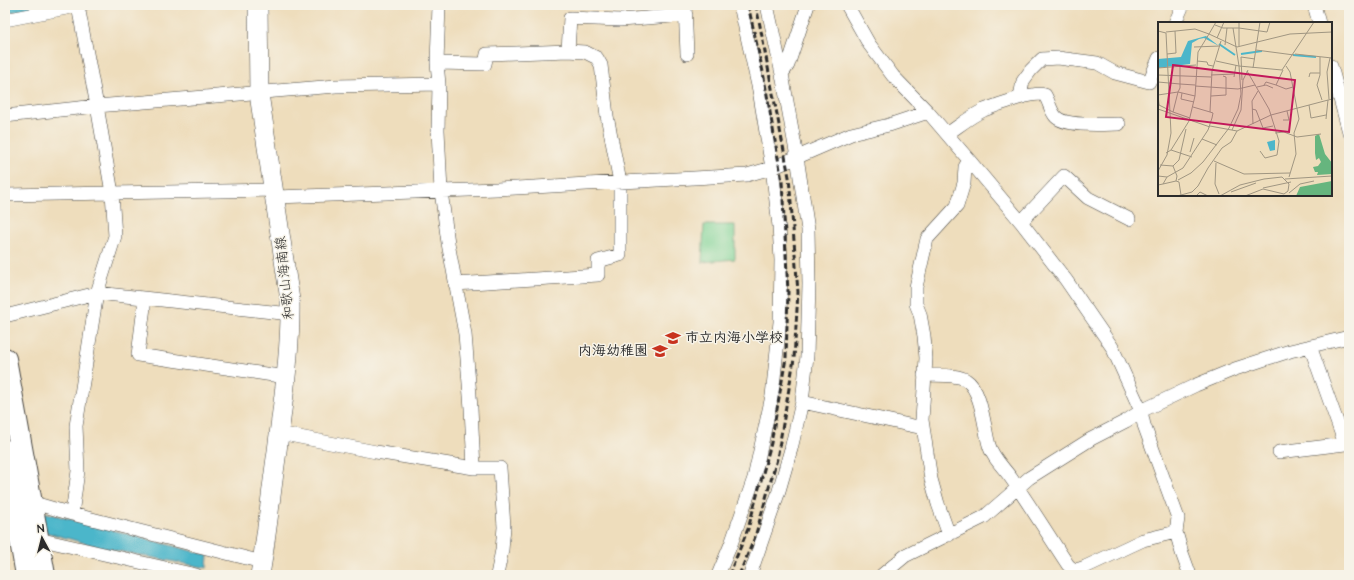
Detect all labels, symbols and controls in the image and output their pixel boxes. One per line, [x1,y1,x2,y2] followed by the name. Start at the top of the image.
[1158,22,1332,196] inset map
[271,235,299,321] street label: 和歌山海南線
[685,328,783,348] place label: 市立内海小学校
[664,329,682,347] school or university icon: 市立内海小学校
[578,341,648,361] place label: 内海幼稚園
[651,342,669,360] school or university icon: 内海幼稚園
[22,518,62,558] north arrow
[37,521,45,536] text: N

